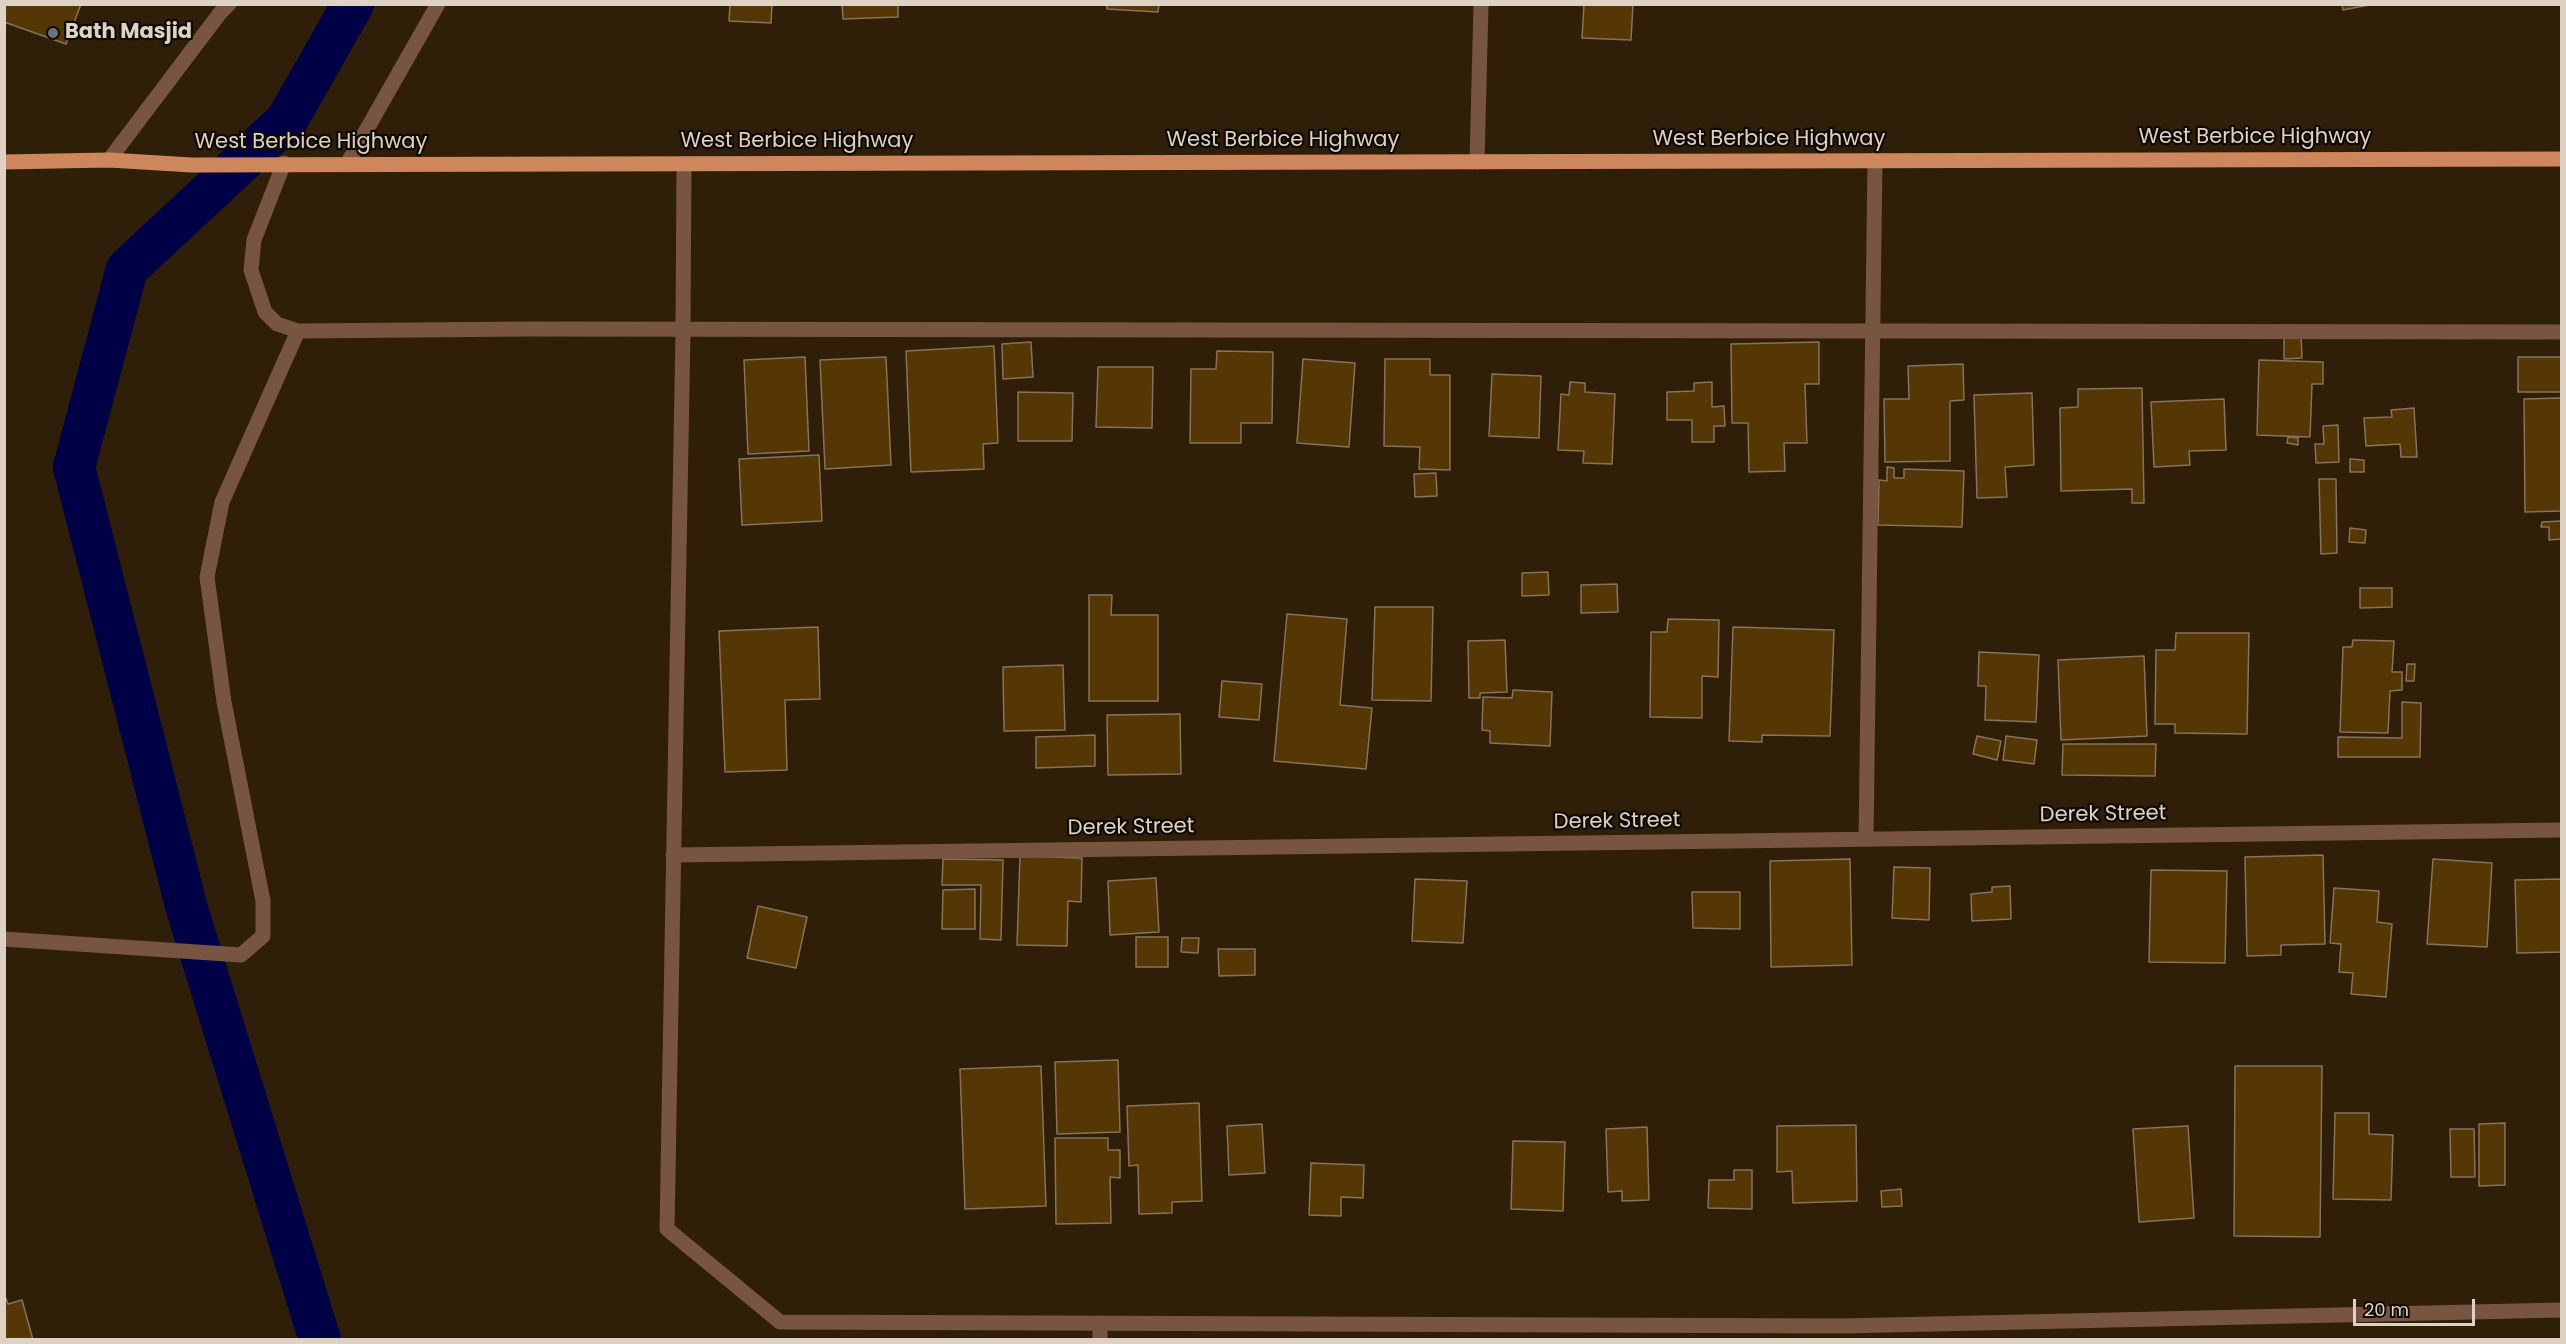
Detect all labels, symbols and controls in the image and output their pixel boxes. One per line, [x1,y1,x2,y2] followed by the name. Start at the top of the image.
[65,20,192,46] place label: Bath Masjid
[46,26,60,40] marker: Bath Masjid
[2139,125,2371,151] street label: West Berbice Highway
[1653,127,1885,153] street label: West Berbice Highway
[1167,128,1399,154] street label: West Berbice Highway
[681,129,913,155] street label: West Berbice Highway
[195,130,427,156] street label: West Berbice Highway
[2039,801,2167,829] street label: Derek Street
[1553,808,1681,836] street label: Derek Street
[1067,814,1195,842] street label: Derek Street
[2356,1287,2478,1325] scale bar
[2364,1297,2409,1322] text: 20 m

